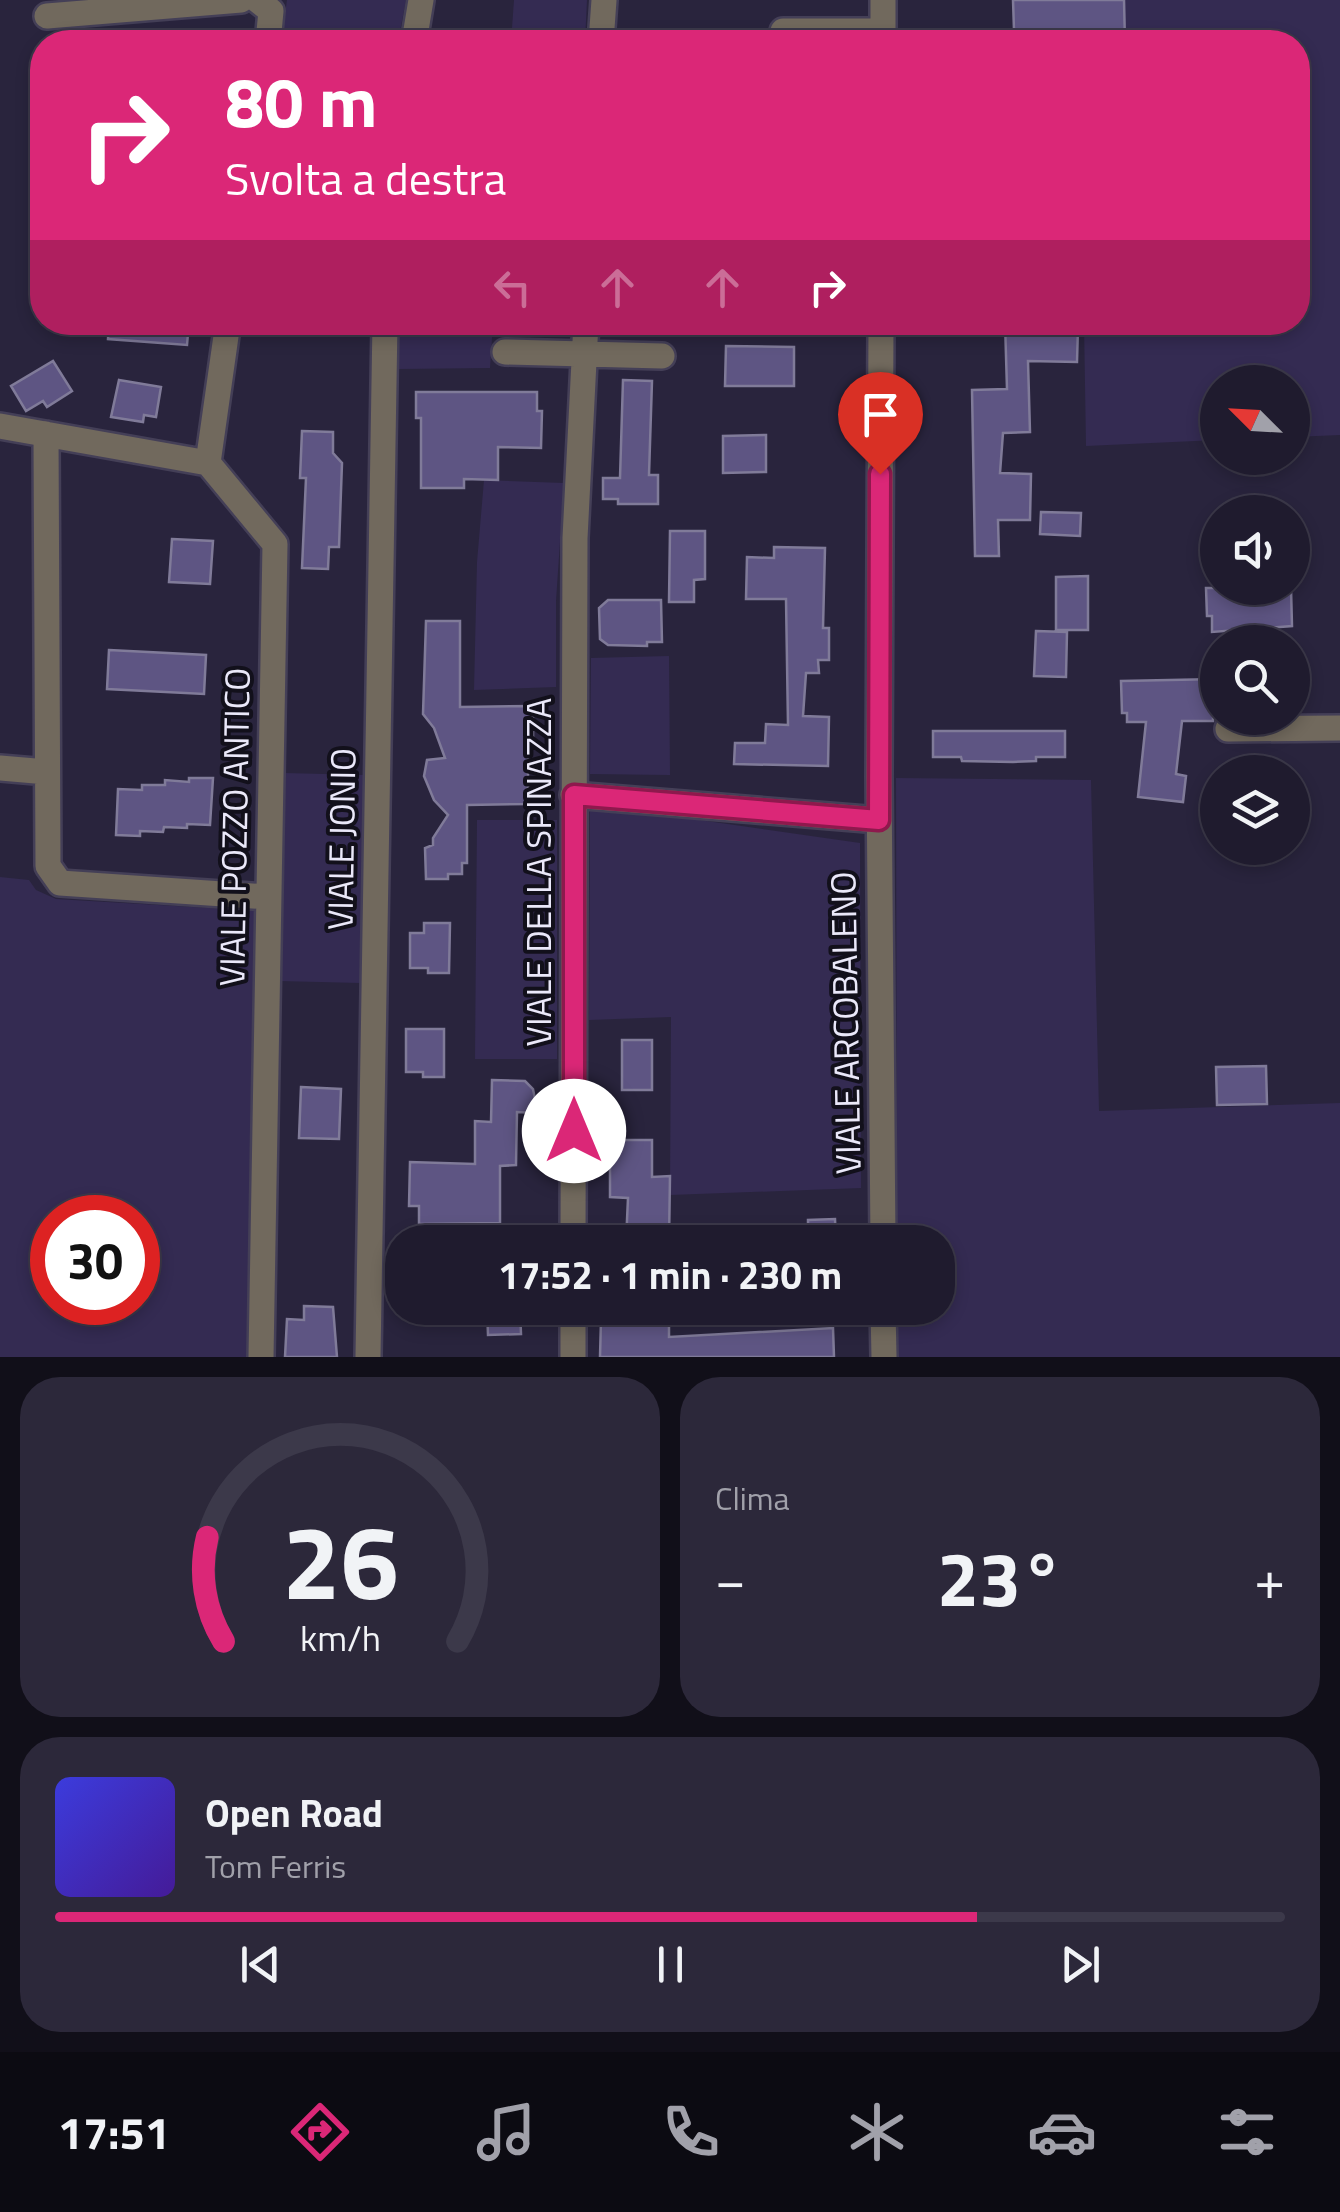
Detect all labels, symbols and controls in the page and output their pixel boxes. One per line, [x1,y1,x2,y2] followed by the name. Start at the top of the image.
[225,48,378,154] text: 80 m
[60,70,190,200] icon: right
[225,144,506,212] text: Svolta a destra
[485,260,540,315] icon: left
[590,260,645,315] icon: ahead
[695,260,750,315] icon: ahead
[800,260,855,315] icon: right
[1200,365,1310,475] north arrow
[1200,365,1310,865] map controls
[838,372,923,475] pin
[853,387,908,442] icon: arrive
[1200,495,1310,605] button: sound
[1200,625,1310,735] button: search
[204,667,264,987] street label: VIALE POZZO ANTICO
[511,697,565,1046] street label: VIALE DELLA SPINAZZA
[312,747,370,931] street label: VIALE JONIO
[1200,755,1310,865] button: layers
[815,871,875,1175] street label: VIALE ARCOBALENO
[522,1079,626,1183] position arrow
[30,1195,160,1325] speed limit sign: 30
[498,1246,842,1304] text: 17:52 · 1 min · 230 m
[715,1474,790,1522] text: Clima
[282,1481,398,1639] text: 26
[937,1521,1063,1635] text: 23°
[715,1537,746,1620] text: −
[1254,1537,1285,1620] text: +
[300,1610,380,1665] text: km/h
[205,1784,383,1842] text: Open Road
[205,1842,346,1890] text: Tom Ferris
[233,1937,288,1992] icon: previous
[643,1937,698,1992] icon: pause
[1053,1937,1108,1992] icon: next
[285,2097,355,2167] icon: directions
[471,2097,541,2167] icon: music
[656,2097,726,2167] icon: phone
[842,2097,912,2167] icon: climate
[1027,2097,1097,2167] icon: car
[1212,2097,1282,2167] icon: filters
[58,2098,170,2166] text: 17:51

